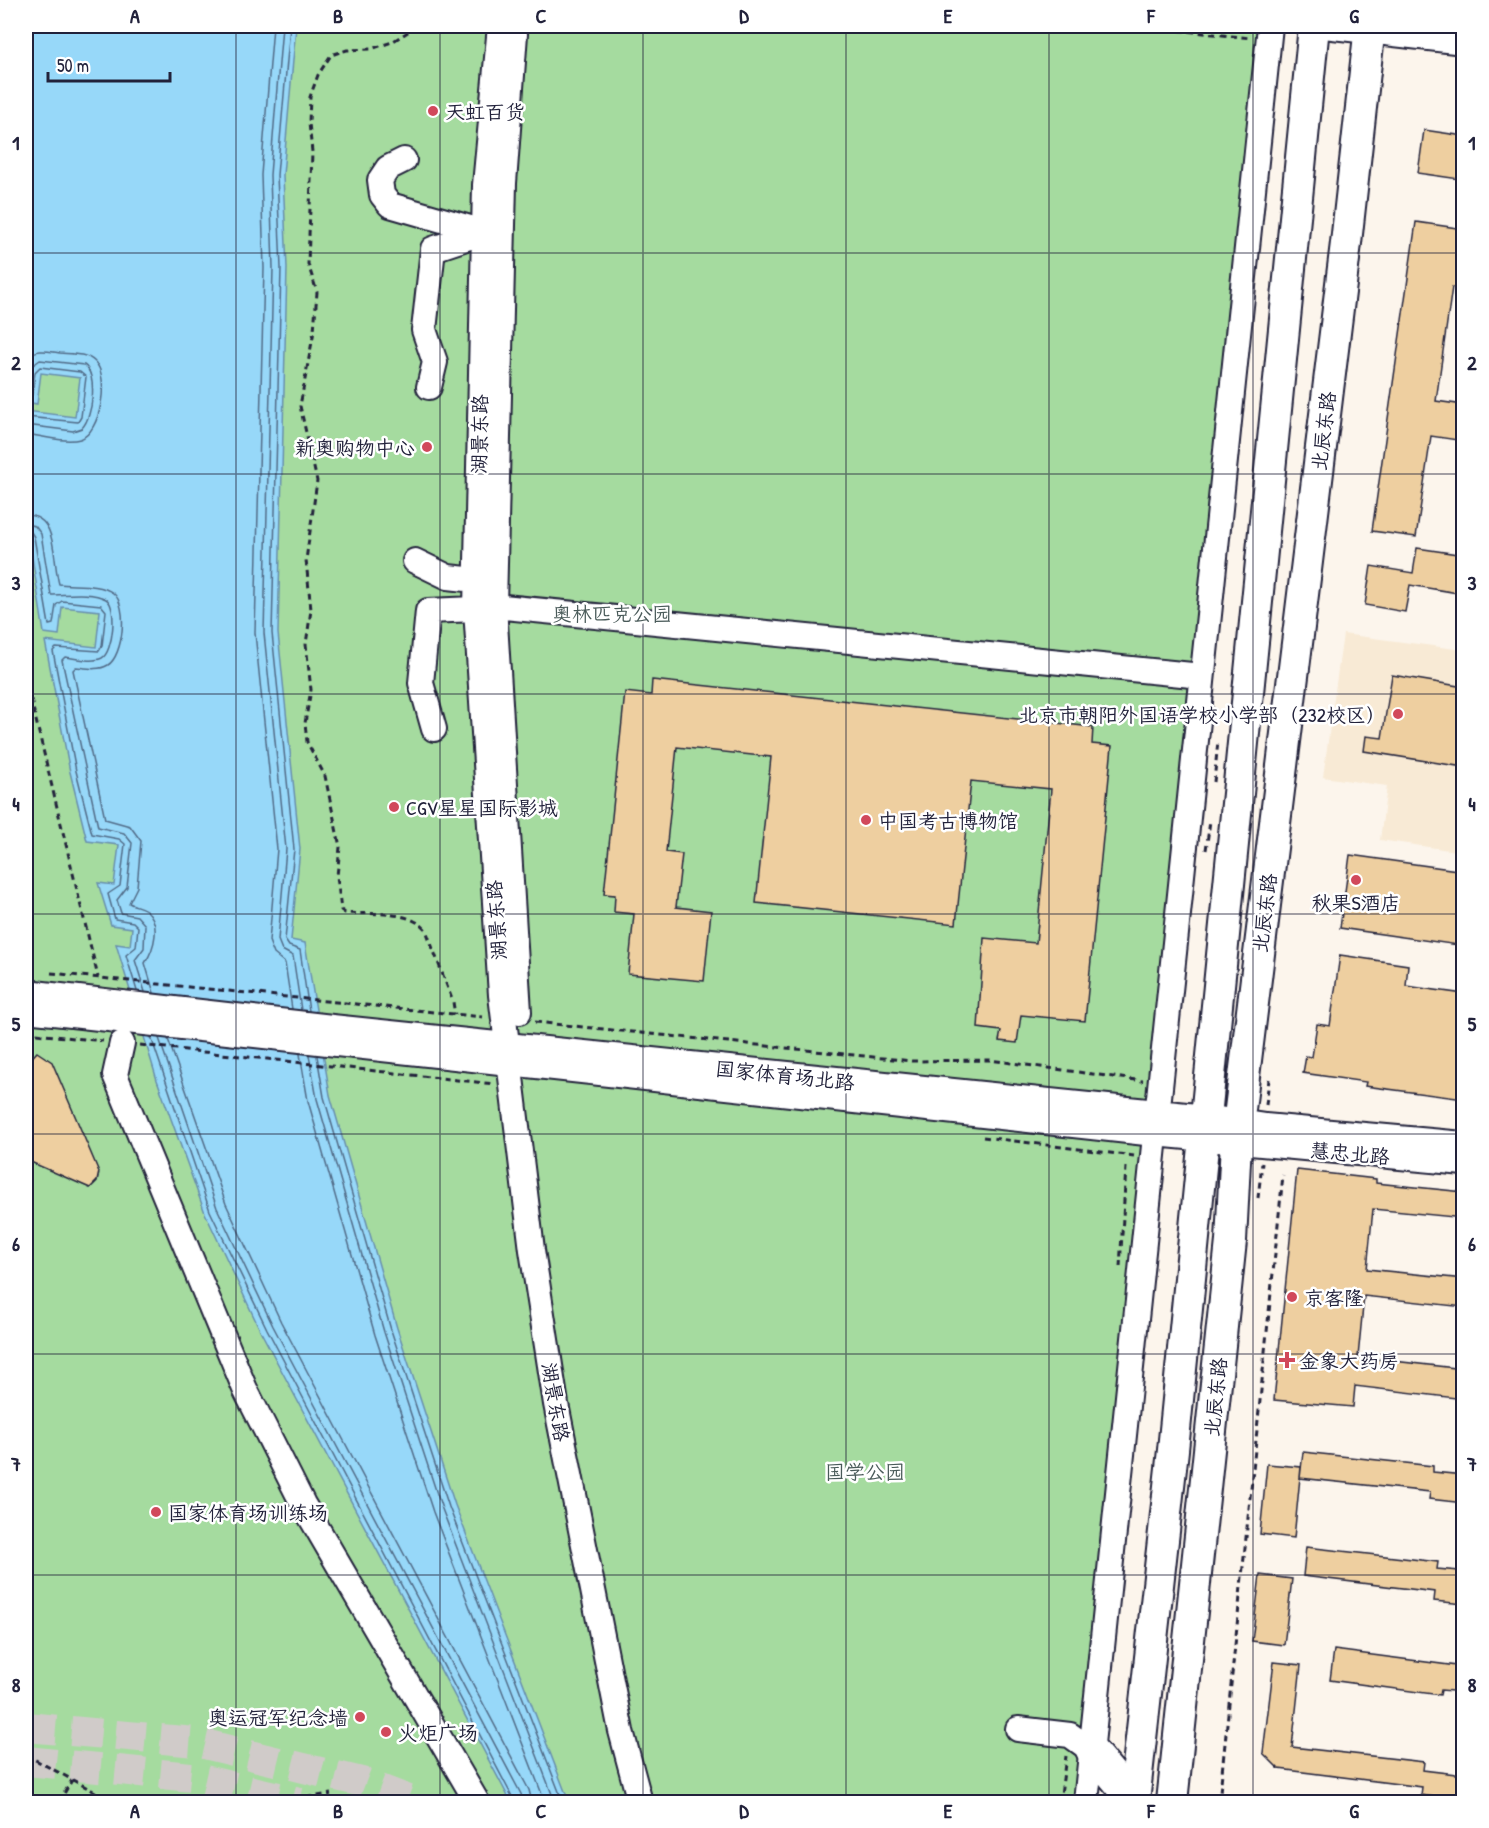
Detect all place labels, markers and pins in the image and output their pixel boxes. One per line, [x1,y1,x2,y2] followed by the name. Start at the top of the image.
[445,98,525,125] place label: 天虹百货
[426,104,440,118] marker: 天虹百货
[295,434,415,461] place label: 新奥购物中心
[420,440,434,454] marker: 新奥购物中心
[1018,701,1386,728] place label: 北京市朝阳外国语学校小学部（232校区）
[1391,707,1405,721] marker: 北京市朝阳外国语学校小学部（232校区）
[406,794,558,821] place label: CGV星星国际影城
[387,800,401,814] marker: CGV星星国际影城
[878,807,1018,834] place label: 中国考古博物馆
[859,813,873,827] marker: 中国考古博物馆
[1349,873,1363,887] marker: 秋果S酒店
[1311,889,1401,916] place label: 秋果S酒店
[1304,1284,1364,1311] place label: 京客隆
[1285,1290,1299,1304] marker: 京客隆
[1299,1347,1399,1374] place label: 金象大药房
[1280,1353,1294,1367] marker: 金象大药房
[168,1499,328,1526] place label: 国家体育场训练场
[149,1505,163,1519] marker: 国家体育场训练场
[208,1704,348,1731] place label: 奥运冠军纪念墙
[353,1710,367,1724] marker: 奥运冠军纪念墙
[398,1719,478,1746] place label: 火炬广场
[379,1725,393,1739] marker: 火炬广场

